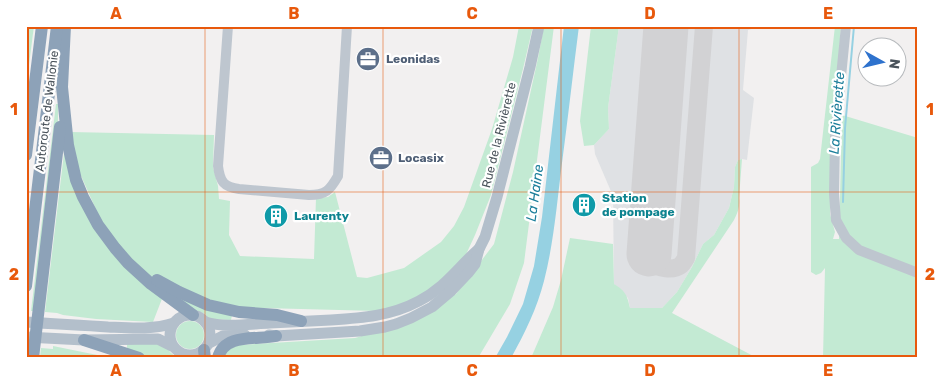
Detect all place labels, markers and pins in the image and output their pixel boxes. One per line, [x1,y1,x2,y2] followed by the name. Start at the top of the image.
[355,46,381,72] office icon: Leonidas
[386,52,440,66] place label: Leonidas
[368,145,394,171] office icon: Locasix
[398,151,444,165] place label: Locasix
[602,191,675,219] place label: Station de pompage
[571,192,597,218] building icon: Station de pompage
[263,203,289,229] building icon: Laurenty
[294,209,349,223] place label: Laurenty

